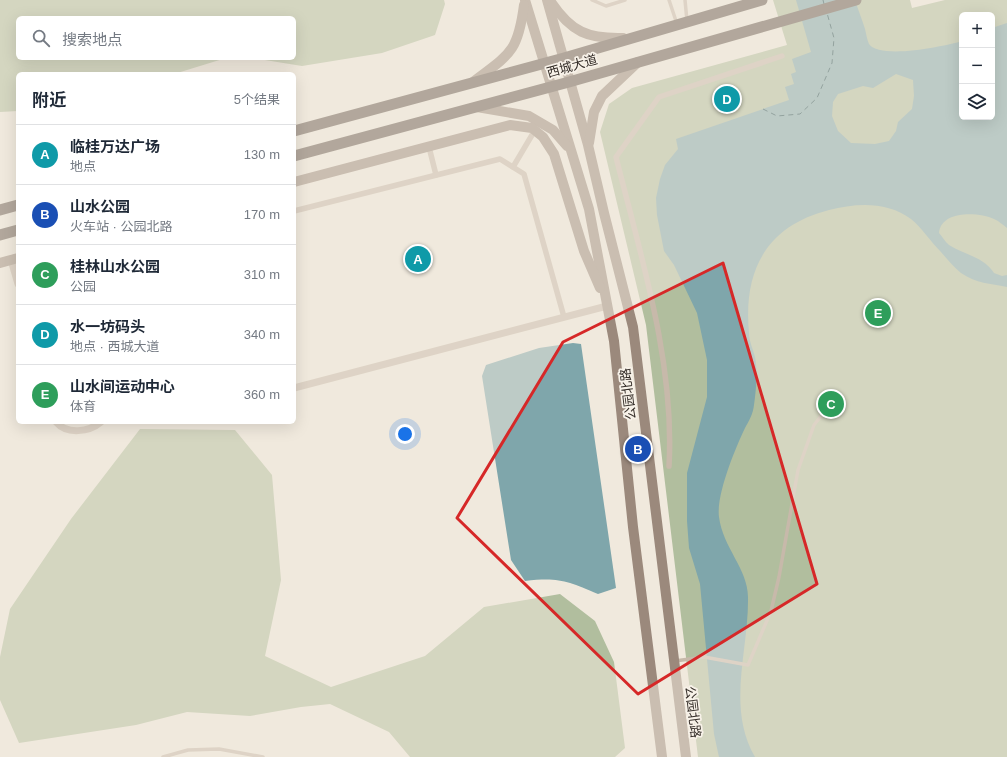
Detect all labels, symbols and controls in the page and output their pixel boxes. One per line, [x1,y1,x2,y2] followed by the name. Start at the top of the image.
[959,12,995,120] map controls
[959,12,995,48] button: +
[16,16,296,60] search box
[30,27,52,49] icon: search
[62,31,122,48] text: 搜索地点
[959,48,995,84] button: −
[545,52,599,80] street label: 西城大道
[714,84,740,114] pin: D
[959,84,995,120] button: layers
[32,91,66,110] text: 附近
[234,92,280,107] text: 5个结果
[70,138,160,155] text: 临桂万达广场
[40,147,50,162] text: A
[244,147,280,162] text: 130 m
[70,159,96,174] text: 地点
[70,198,130,215] text: 山水公园
[40,207,50,222] text: B
[244,207,280,222] text: 170 m
[70,219,173,234] text: 火车站 · 公园北路
[405,244,431,274] pin: A
[70,258,160,275] text: 桂林山水公园
[40,267,50,282] text: C
[244,267,280,282] text: 310 m
[70,279,96,294] text: 公园
[865,298,891,328] pin: E
[70,318,145,335] text: 水一坊码头
[40,327,50,342] text: D
[244,327,280,342] text: 340 m
[70,339,160,354] text: 地点 · 西城大道
[617,367,639,421] street label: 公园北路
[70,378,175,395] text: 山水间运动中心
[41,387,49,402] text: E
[244,387,280,402] text: 360 m
[818,389,844,419] pin: C
[70,399,96,414] text: 体育
[395,424,415,444] your location
[625,434,651,464] pin: B
[682,685,704,739] street label: 公园北路

